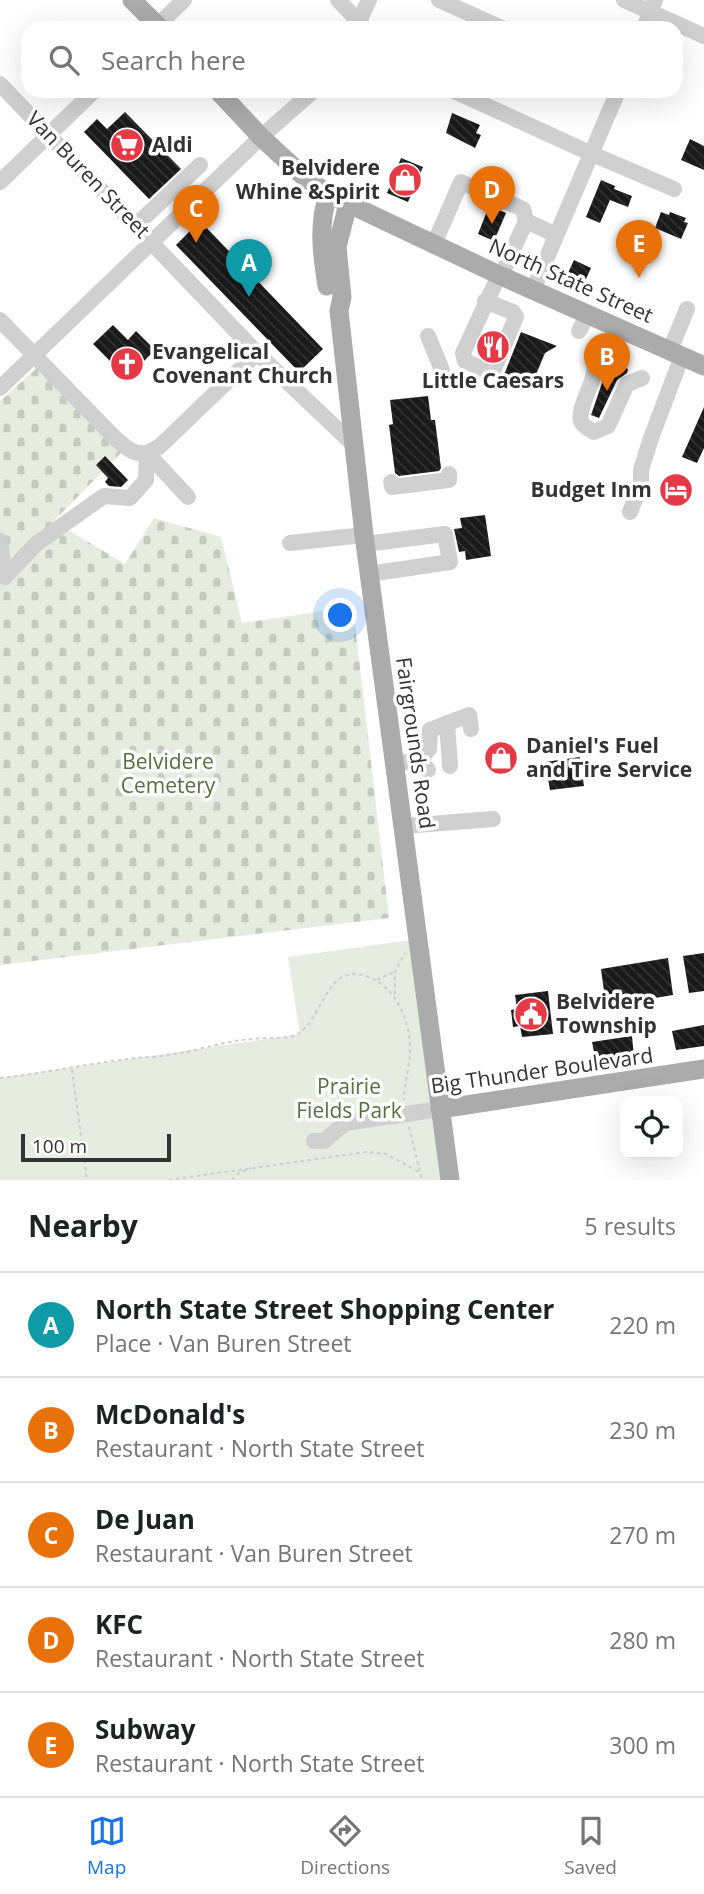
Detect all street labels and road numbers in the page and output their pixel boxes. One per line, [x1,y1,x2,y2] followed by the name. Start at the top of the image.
[21,105,157,244] street label: Van Buren Street
[485,231,658,329] street label: North State Street
[390,655,442,831] street label: Fairgrounds Road
[429,1041,655,1099] street label: Big Thunder Boulevard

